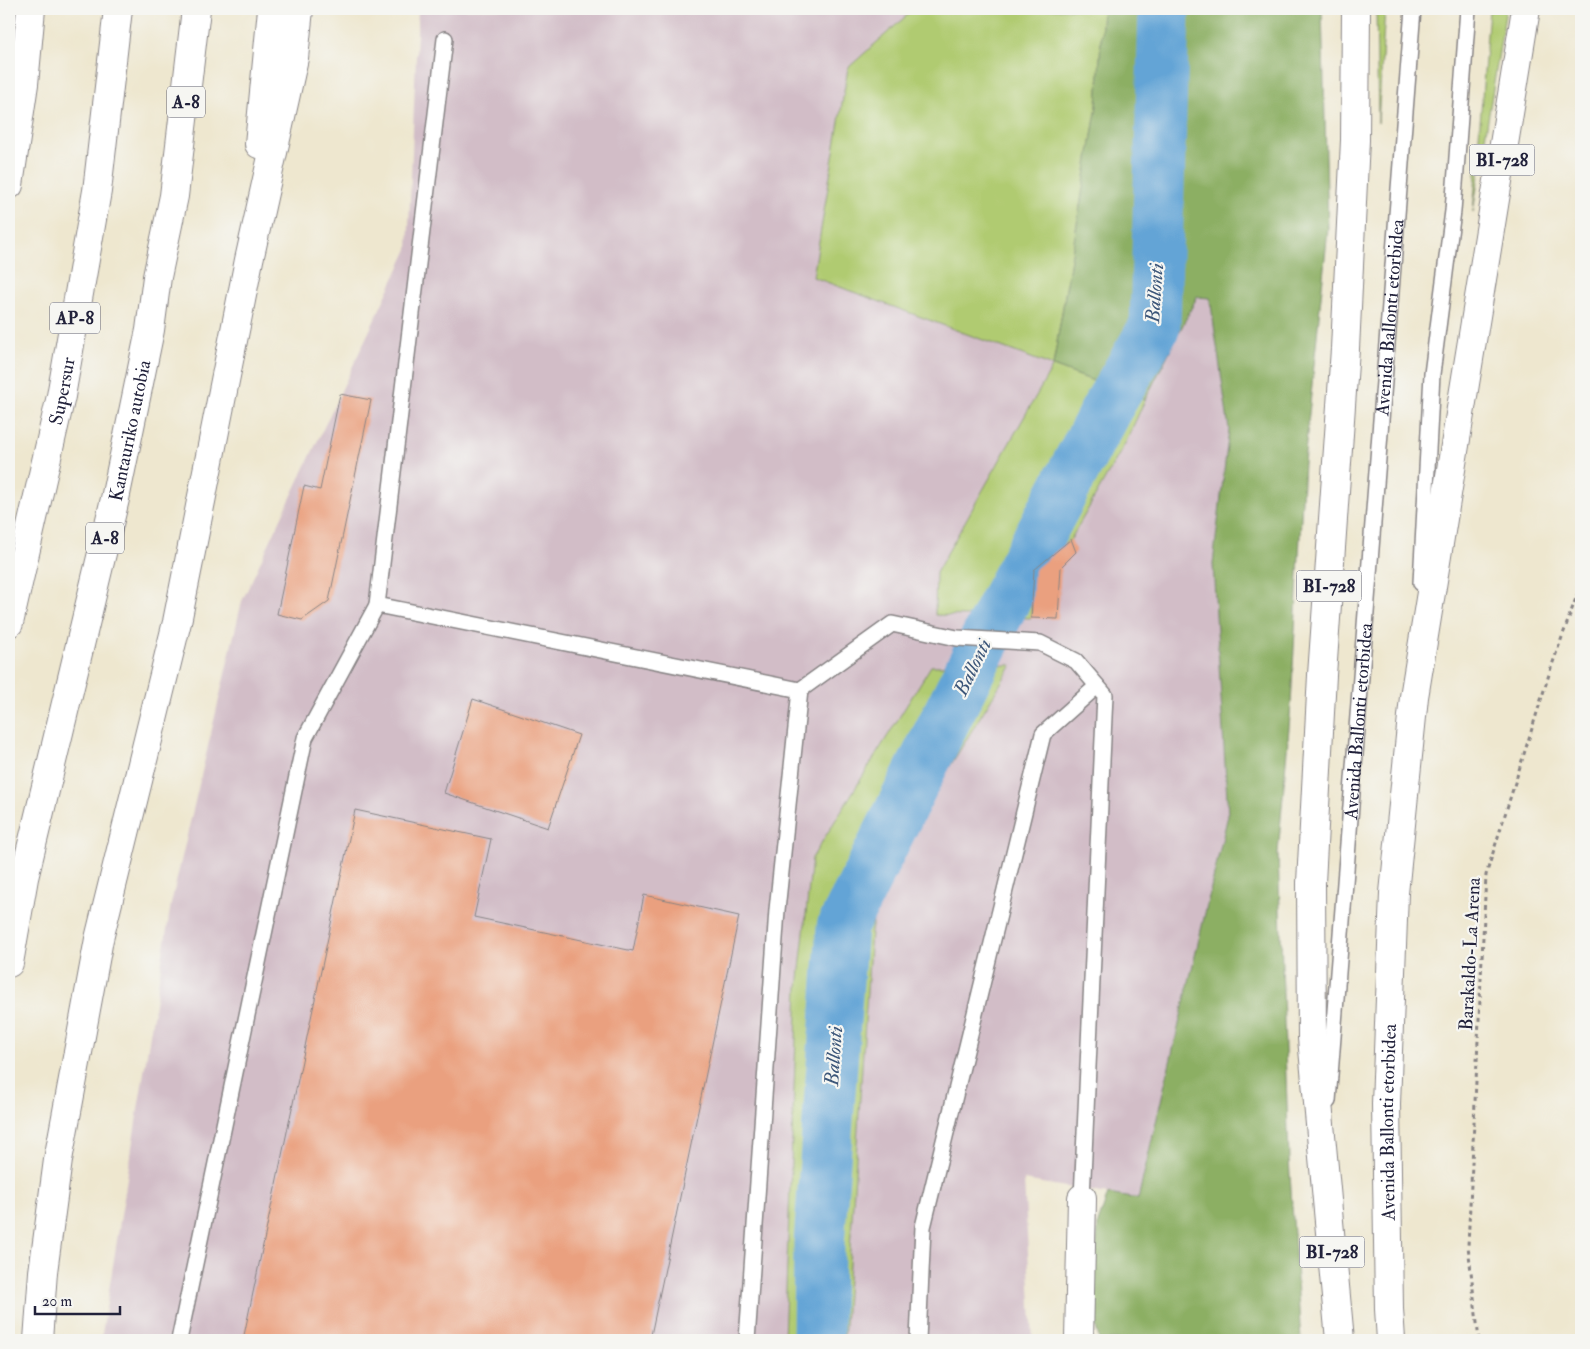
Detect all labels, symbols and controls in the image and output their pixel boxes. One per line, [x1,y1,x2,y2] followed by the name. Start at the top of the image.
[167,86,205,118] road number: A-8
[1470,144,1534,176] road number: BI-728
[1370,218,1410,418] street label: Avenida Ballonti etorbidea
[1140,262,1169,325] water label: Ballonti
[50,302,100,334] road number: AP-8
[44,355,81,427] street label: Supersur
[104,358,157,504] street label: Kantauriko autobia
[86,522,124,554] road number: A-8
[1296,570,1362,602] road number: BI-728
[1339,622,1378,821] street label: Avenida Ballonti etorbidea
[948,634,997,700] water label: Ballonti
[1454,877,1486,1031] street label: Barakaldo-La Arena
[1375,1023,1402,1222] street label: Avenida Ballonti etorbidea
[819,1025,848,1088] water label: Ballonti
[1300,1236,1364,1268] road number: BI-728
[35,1284,120,1316] scale bar
[42,1292,72,1311] text: 20 m

